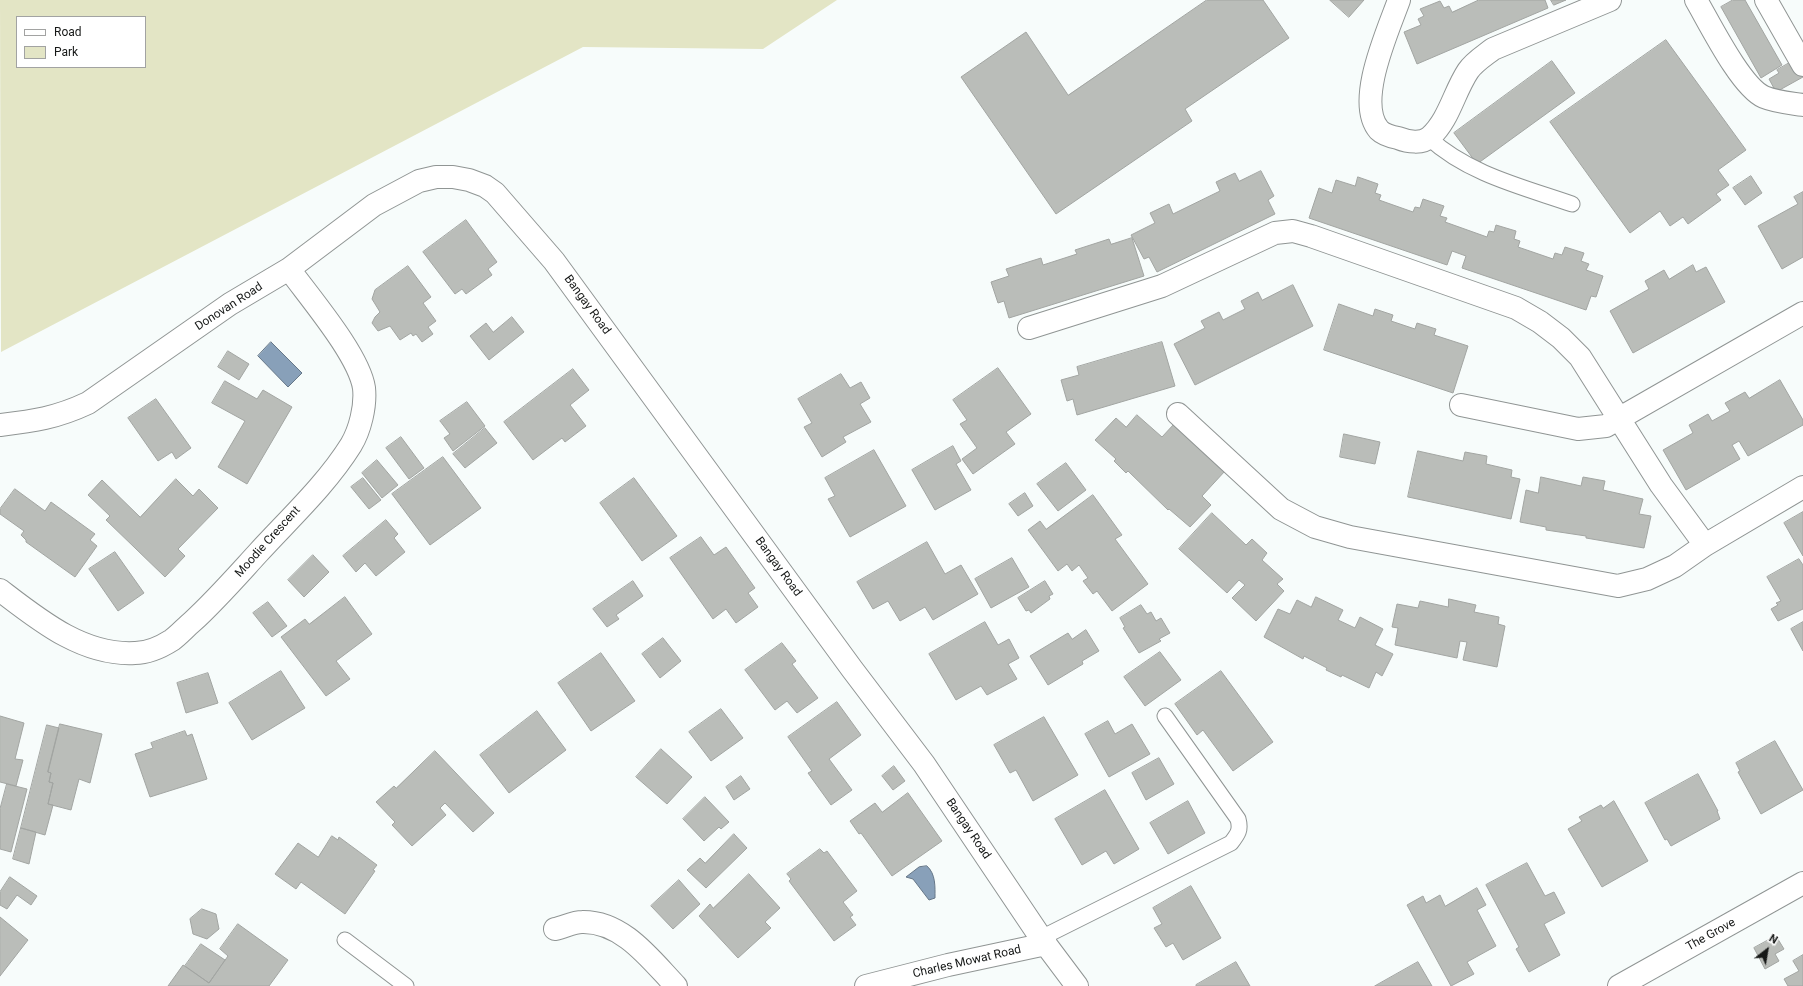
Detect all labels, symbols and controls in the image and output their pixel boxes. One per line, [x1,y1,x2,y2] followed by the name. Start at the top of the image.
[16,16,146,68] legend
[54,25,82,39] text: Road
[54,45,78,59] text: Park
[561,272,613,338] street label: Bangay Road
[193,280,265,334] street label: Donovan Road
[232,503,304,581] street label: Moodie Crescent
[752,534,804,600] street label: Bangay Road
[942,796,994,862] street label: Bangay Road
[1684,916,1738,954] street label: The Grove
[1747,930,1787,970] north arrow
[1767,932,1780,947] text: N
[911,943,1023,981] street label: Charles Mowat Road

